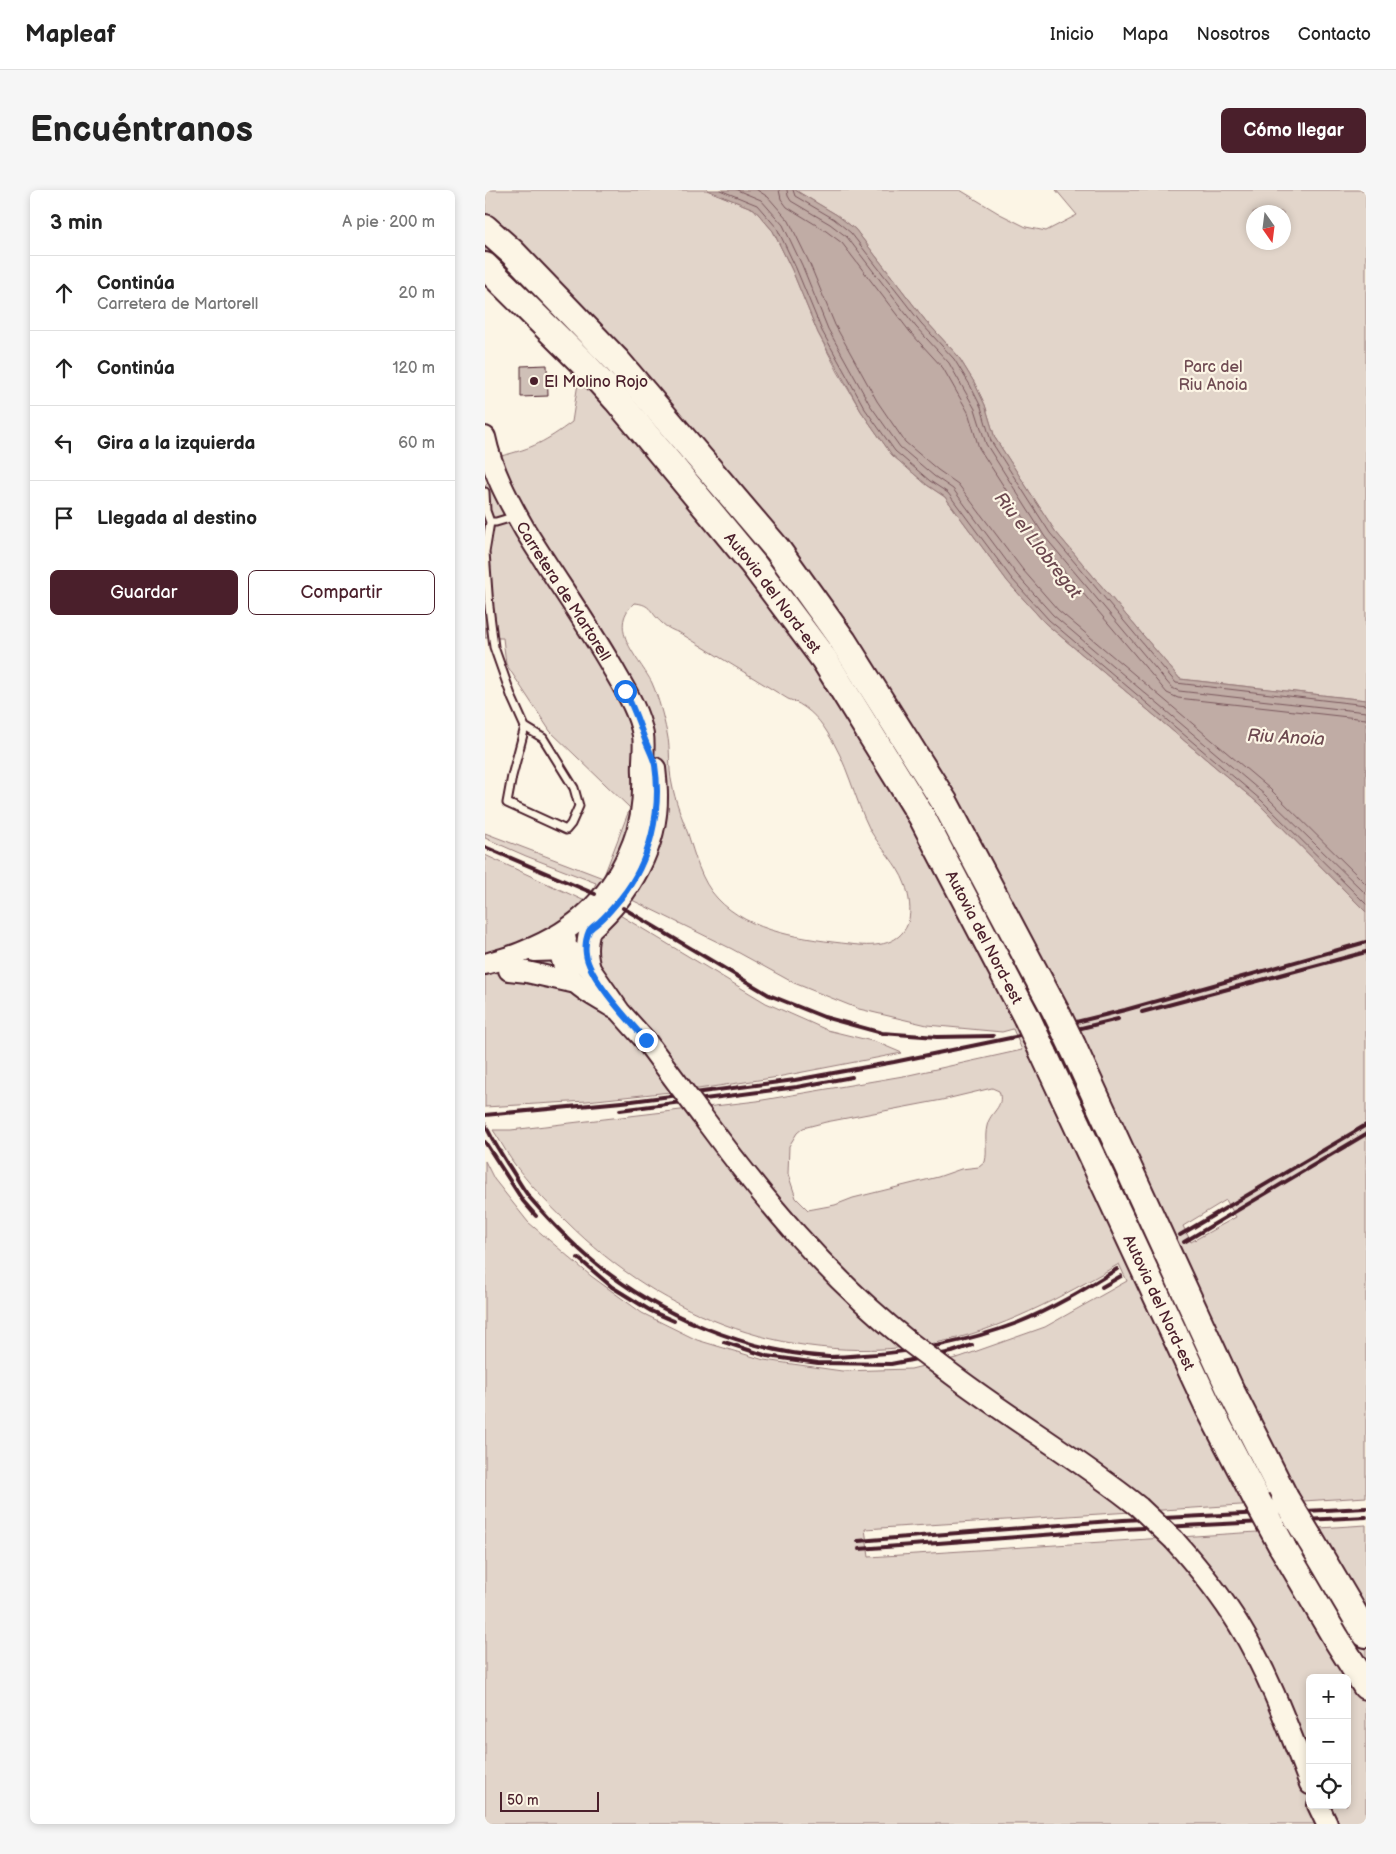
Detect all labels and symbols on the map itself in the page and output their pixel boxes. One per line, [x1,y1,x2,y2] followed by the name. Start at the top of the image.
[1246,205,1291,250] north arrow
[1178,358,1248,395] park label: Parc del Riu Anoia
[544,373,648,392] place label: El Molino Rojo
[528,375,540,387] marker: El Molino Rojo
[990,488,1086,603] water label: Riu el Llobregat
[511,519,614,665] street label: Carretera de Martorell
[720,529,824,658] street label: Autovia del Nord-est
[614,680,637,703] route start
[1247,725,1325,750] water label: Riu Anoia
[941,868,1026,1007] street label: Autovia del Nord-est
[635,1029,658,1052] route end
[1119,1232,1198,1374] street label: Autovia del Nord-est
[500,1789,599,1812] scale bar

